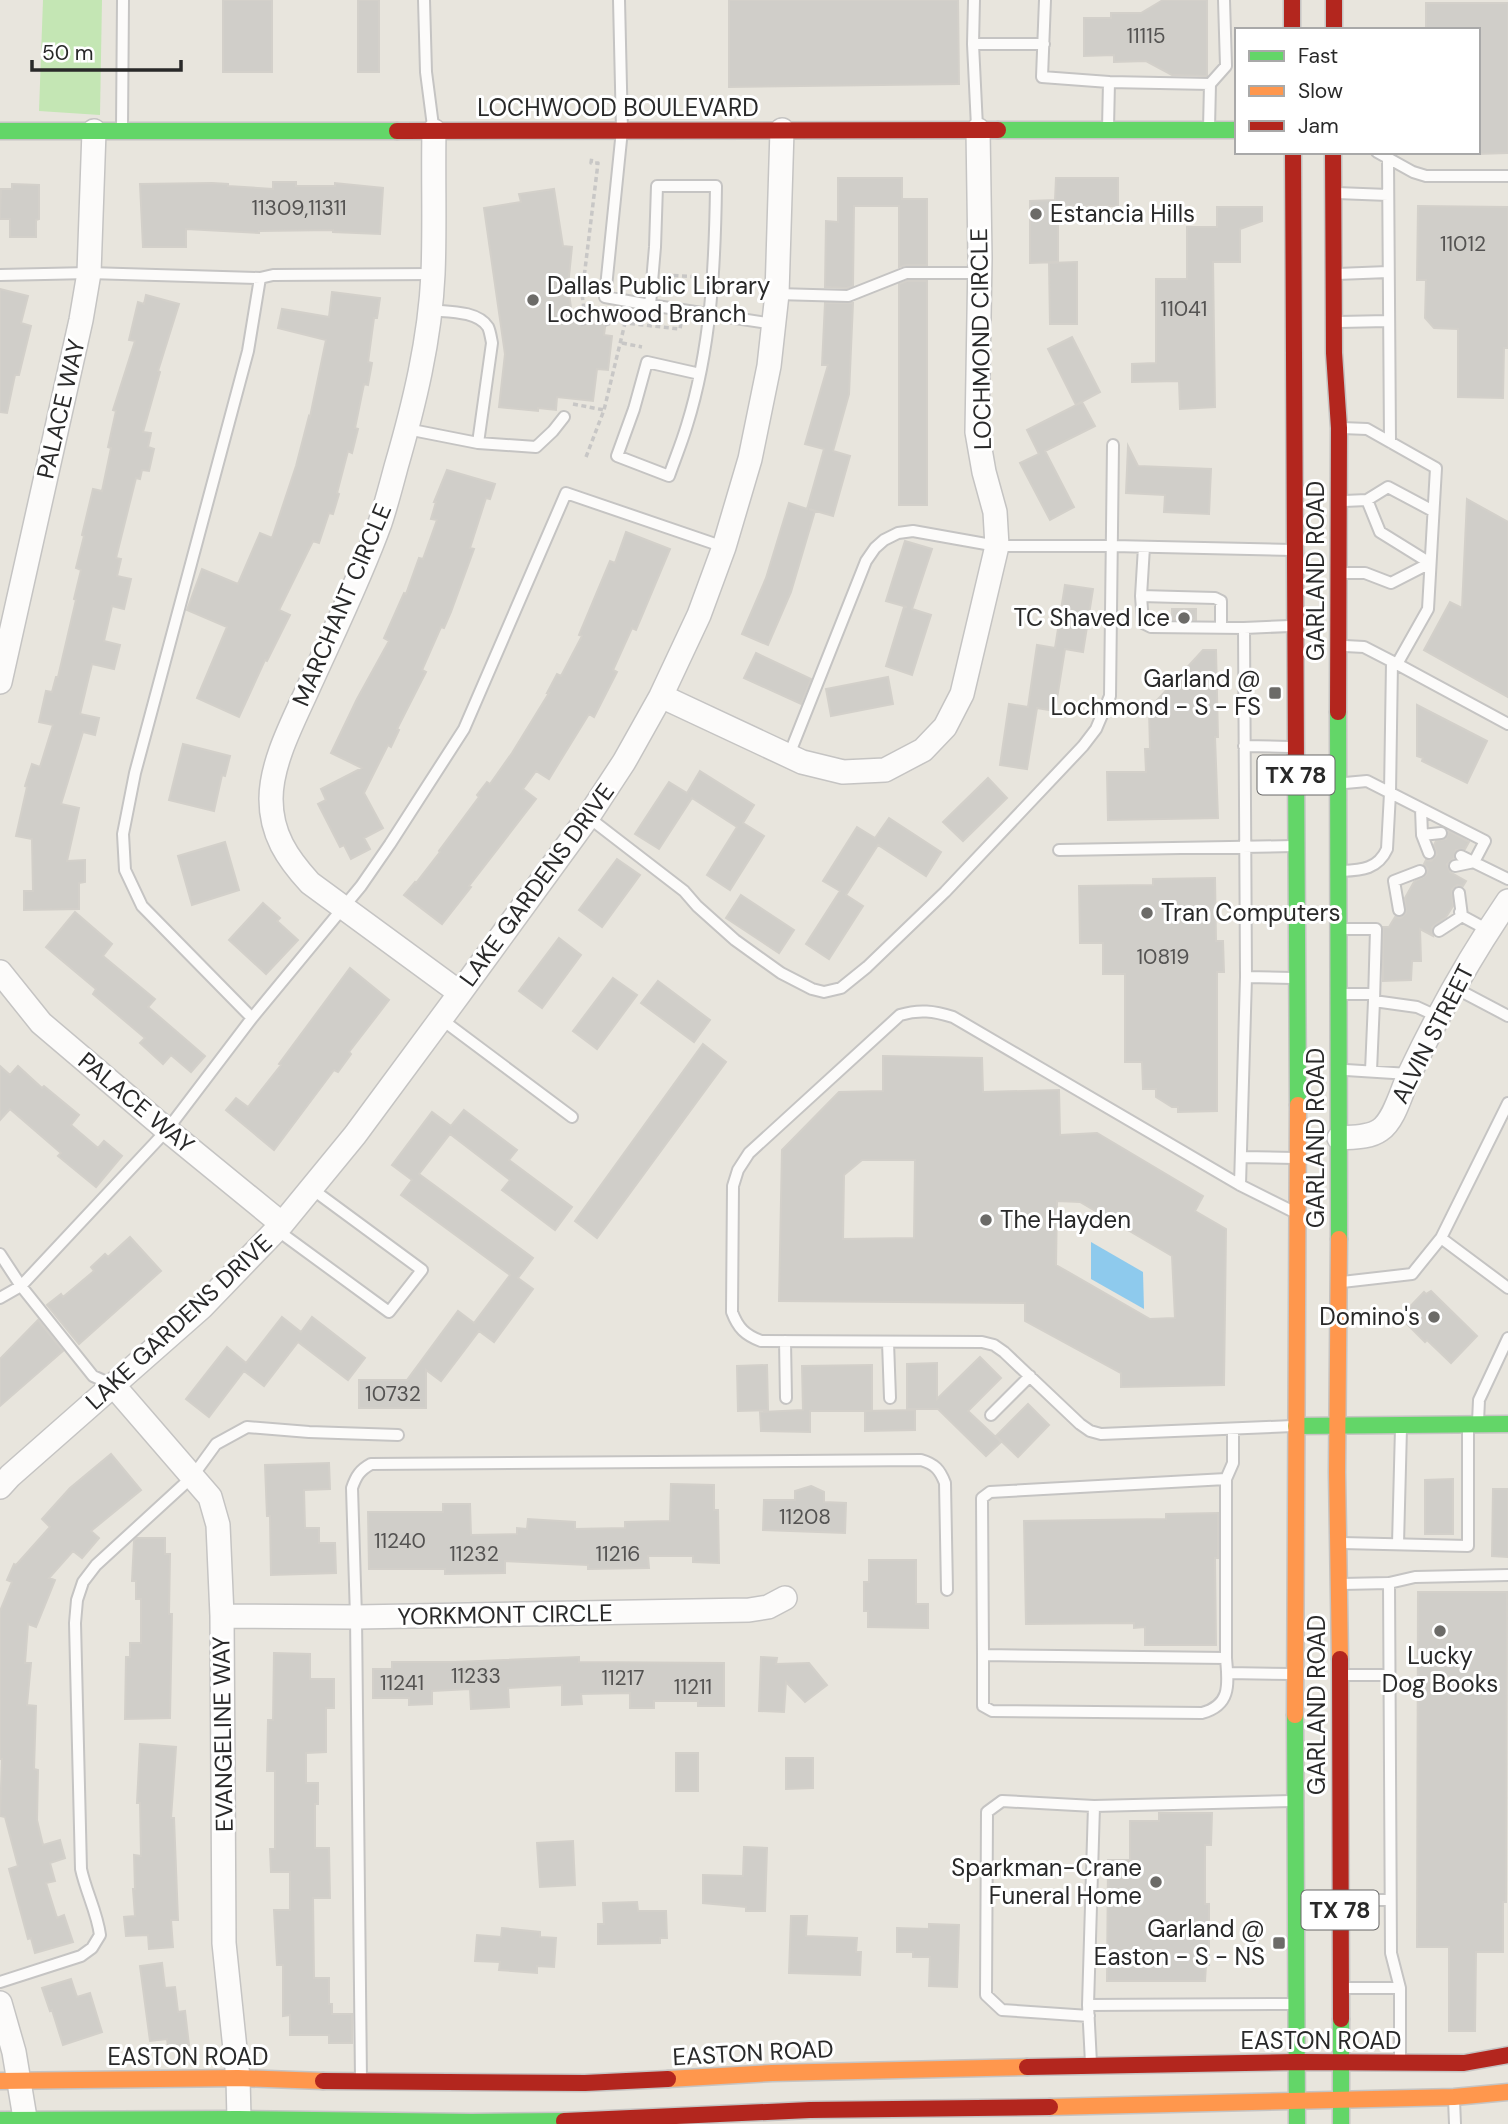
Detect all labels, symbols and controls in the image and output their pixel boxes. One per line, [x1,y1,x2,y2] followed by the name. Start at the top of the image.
[1126,22,1166,50] house number: 11115
[32,28,180,72] scale bar
[1235,28,1480,154] legend
[42,39,93,67] text: 50 m
[1298,42,1338,70] text: Fast
[1298,77,1343,105] text: Slow
[477,92,759,123] street label: LOCHWOOD BOULEVARD
[1298,112,1339,140] text: Jam
[251,194,347,222] house number: 11309,11311
[1050,198,1195,229] place label: Estancia Hills
[1028,206,1044,222] marker: Estancia Hills
[963,228,998,450] street label: LOCHMOND CIRCLE
[1440,230,1486,258] house number: 11012
[547,270,770,329] place label: Dallas Public Library Lochwood Branch
[525,292,541,308] marker: Dallas Public Library Lochwood Branch
[1161,295,1207,323] house number: 11041
[29,336,92,482] street label: PALACE WAY
[1300,481,1331,661] street label: GARLAND ROAD
[285,499,398,711] street label: MARCHANT CIRCLE
[1013,602,1170,633] place label: TC Shaved Ice
[1176,610,1192,626] marker: TC Shaved Ice
[1050,663,1261,722] place label: Garland @ Lochmond - S - FS
[1267,685,1283,701] marker: Garland @ Lochmond - S - FS
[1258,755,1334,794] road number: TX 78
[452,777,621,992] street label: LAKE GARDENS DRIVE
[1161,897,1340,928] place label: Tran Computers
[1139,905,1155,921] marker: Tran Computers
[1136,943,1190,971] house number: 10819
[1384,959,1481,1109] street label: ALVIN STREET
[72,1045,201,1160] street label: PALACE WAY
[1300,1048,1331,1228] street label: GARLAND ROAD
[1000,1204,1131,1235] place label: The Hayden
[978,1212,994,1228] marker: The Hayden
[79,1227,278,1416] street label: LAKE GARDENS DRIVE
[1319,1301,1420,1332] place label: Domino's
[1426,1309,1442,1325] marker: Domino's
[365,1380,421,1408] house number: 10732
[779,1503,831,1531] house number: 11208
[374,1527,426,1555] house number: 11240
[449,1540,499,1568] house number: 11232
[596,1540,640,1568] house number: 11216
[397,1597,613,1632] street label: YORKMONT CIRCLE
[1301,1615,1332,1795] street label: GARLAND ROAD
[1432,1623,1448,1639] marker: Lucky Dog Books
[205,1636,240,1832] street label: EVANGELINE WAY
[1382,1640,1498,1699] place label: Lucky Dog Books
[451,1662,501,1690] house number: 11233
[602,1664,644,1692] house number: 11217
[380,1669,424,1697] house number: 11241
[674,1673,712,1701] house number: 11211
[951,1852,1142,1911] place label: Sparkman-Crane Funeral Home
[1148,1874,1164,1890] marker: Sparkman-Crane Funeral Home
[1302,1890,1378,1929] road number: TX 78
[1094,1913,1265,1972] place label: Garland @ Easton - S - NS
[1271,1935,1287,1951] marker: Garland @ Easton - S - NS
[1240,2025,1402,2056] street label: EASTON ROAD
[672,2033,834,2072] street label: EASTON ROAD
[107,2041,269,2072] street label: EASTON ROAD

